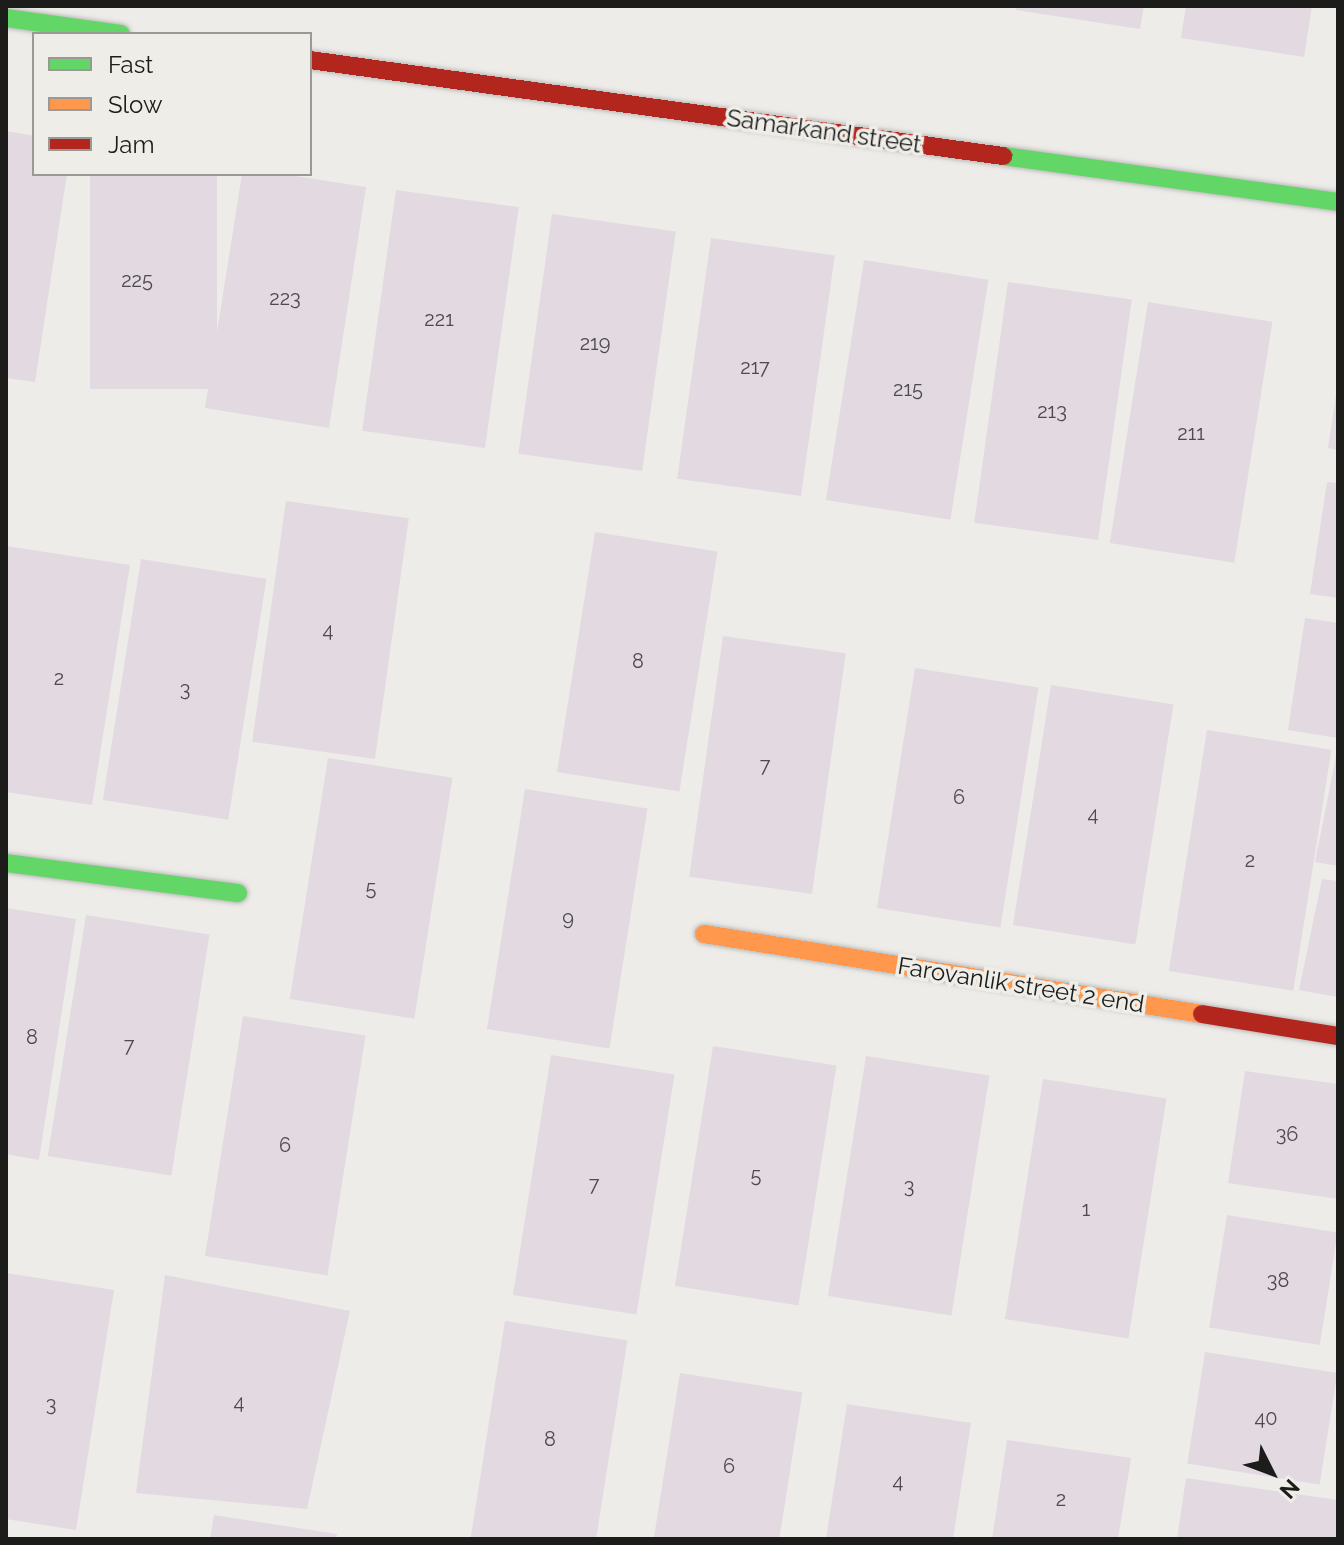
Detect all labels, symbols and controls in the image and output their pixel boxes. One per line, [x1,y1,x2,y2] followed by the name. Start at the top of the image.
[32,32,312,176] legend
[108,50,153,79] text: Fast
[108,90,162,119] text: Slow
[725,103,923,159] street label: Samarkand street
[108,130,154,159] text: Jam
[121,268,153,292] house number: 225
[269,286,301,310] house number: 223
[424,307,454,331] house number: 221
[580,331,610,355] house number: 219
[740,355,770,379] house number: 217
[893,377,923,401] house number: 215
[1037,399,1067,423] house number: 213
[1177,421,1205,445] house number: 211
[323,618,333,642] house number: 4
[632,649,644,673] house number: 8
[54,666,64,690] house number: 2
[180,677,190,701] house number: 3
[760,753,770,777] house number: 7
[953,785,965,809] house number: 6
[1088,802,1098,826] house number: 4
[1245,848,1255,872] house number: 2
[366,876,376,900] house number: 5
[562,906,574,930] house number: 9
[896,951,1146,1019] street label: Farovanlik street 2 end
[26,1025,38,1049] house number: 8
[124,1033,134,1057] house number: 7
[1276,1122,1298,1146] house number: 36
[279,1133,291,1157] house number: 6
[751,1163,761,1187] house number: 5
[589,1172,599,1196] house number: 7
[904,1174,914,1198] house number: 3
[1082,1197,1090,1221] house number: 1
[1267,1268,1289,1292] house number: 38
[234,1390,244,1414] house number: 4
[46,1392,56,1416] house number: 3
[1254,1406,1278,1430] house number: 40
[544,1427,556,1451] house number: 8
[1232,1433,1312,1513] north arrow
[723,1454,735,1478] house number: 6
[893,1469,903,1493] house number: 4
[1275,1474,1305,1504] text: N
[1056,1487,1066,1511] house number: 2

